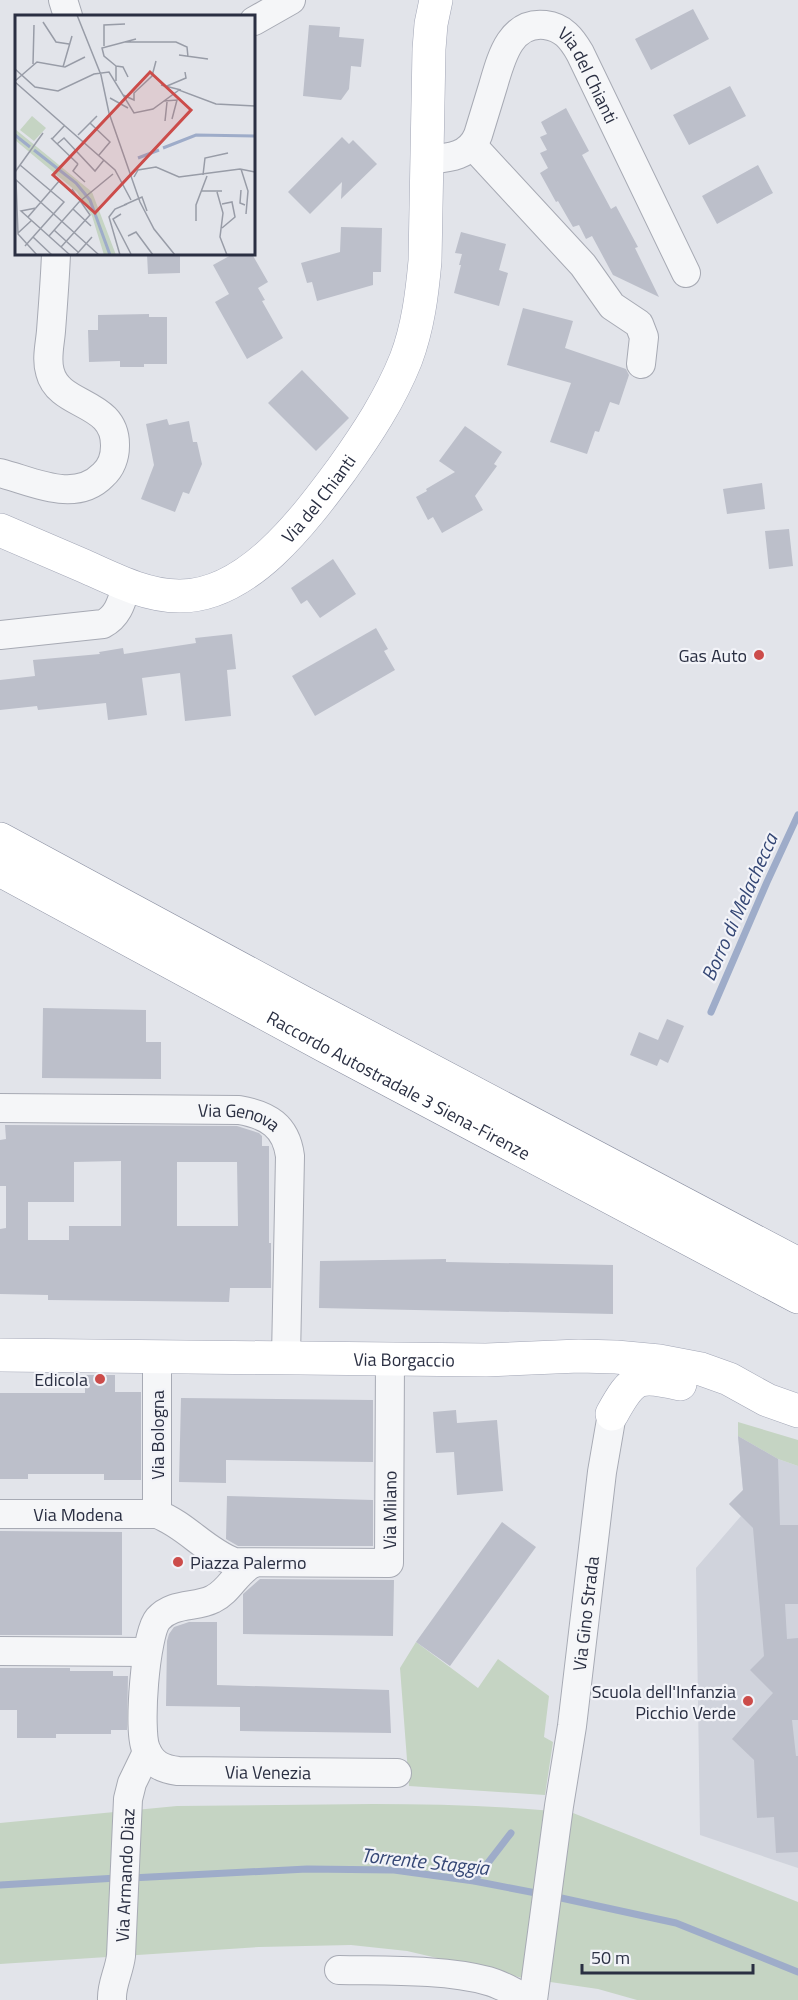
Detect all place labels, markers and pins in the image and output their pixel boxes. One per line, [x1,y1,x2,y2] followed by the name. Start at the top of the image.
[678,642,747,669] place label: Gas Auto
[752,648,766,662] marker: Gas Auto
[34,1366,88,1393] place label: Edicola
[93,1372,107,1386] marker: Edicola
[190,1549,307,1576] place label: Piazza Palermo
[171,1555,185,1569] marker: Piazza Palermo
[592,1678,736,1726] place label: Scuola dell'Infanzia Picchio Verde
[741,1694,755,1708] marker: Scuola dell'Infanzia Picchio Verde

